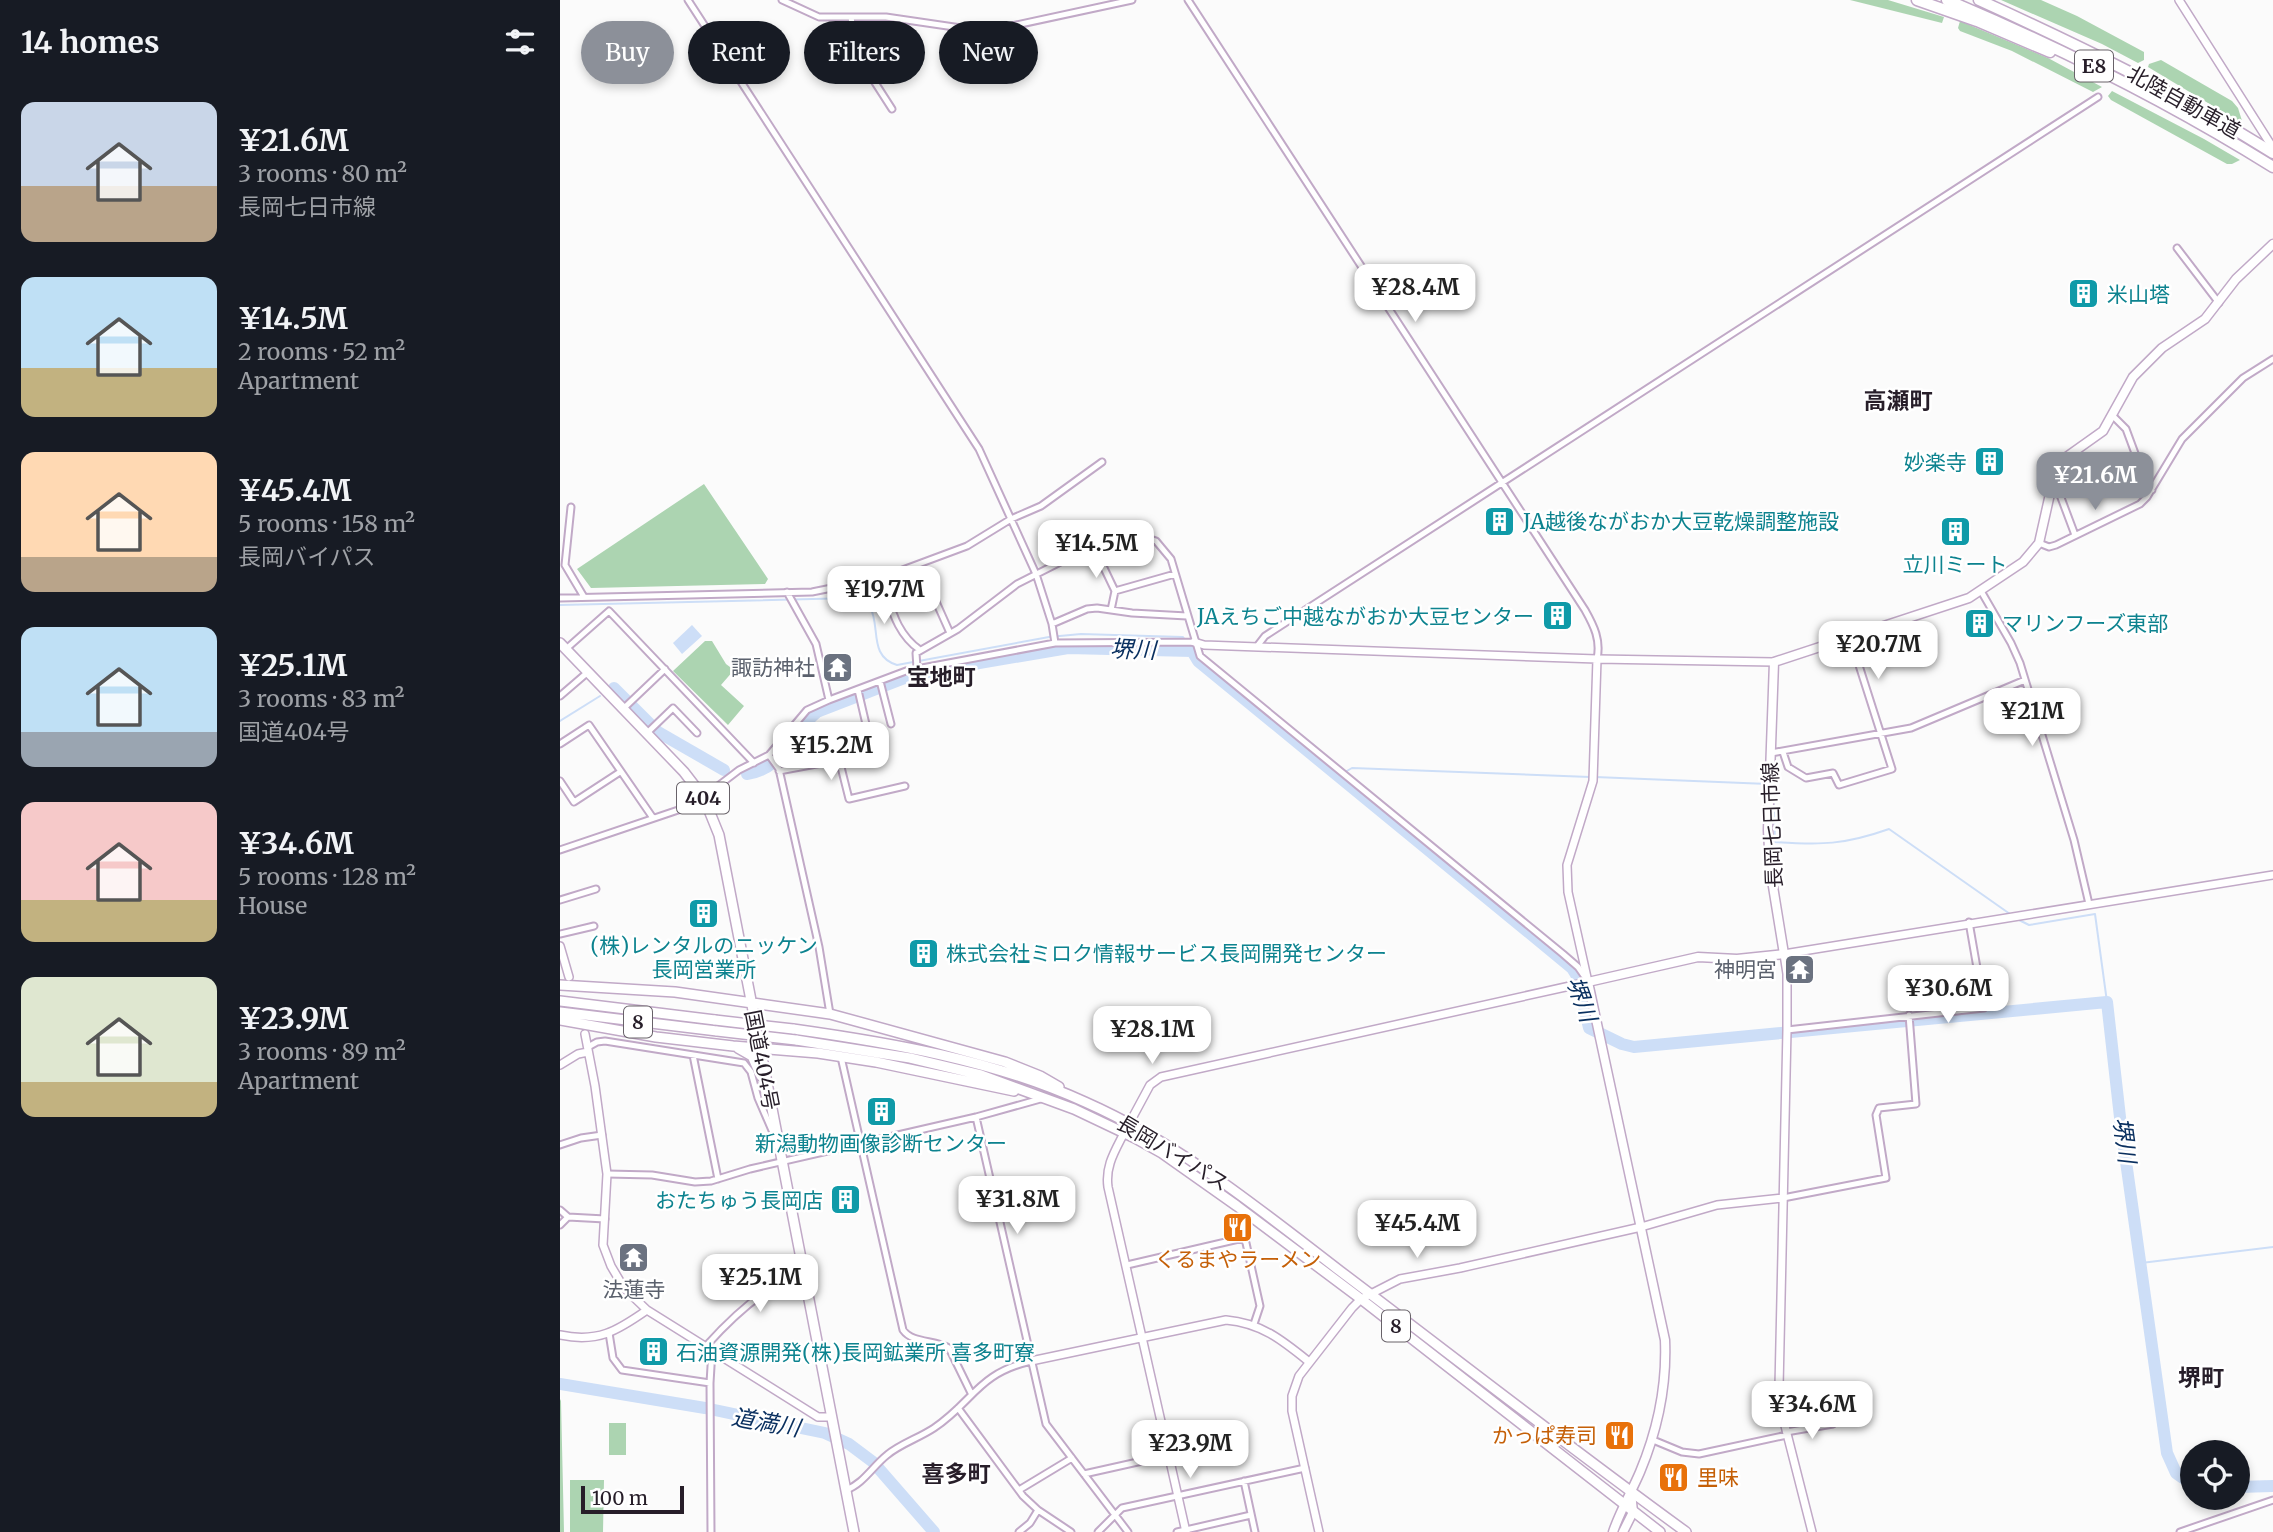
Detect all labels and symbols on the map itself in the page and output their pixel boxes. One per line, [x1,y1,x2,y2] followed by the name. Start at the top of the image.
[2075,50,2113,82] road number: E8
[2122,60,2246,144] street label: 北陸自動車道
[1358,264,1472,324] pin: ¥28.4M
[2067,277,2101,311] building icon: 米山塔
[2107,281,2170,308] place label: 米山塔
[1864,386,1933,415] district label: 高瀬町
[1973,445,2007,479] building icon: 妙楽寺
[1904,449,1967,476] place label: 妙楽寺
[2038,452,2152,512] pin: ¥21.6M
[1483,504,1517,538] building icon: JA越後ながおか大豆乾燥調整施設
[1522,508,1839,535] place label: JA越後ながおか大豆乾燥調整施設
[1938,515,1972,549] building icon: 立川ミート
[1039,520,1153,580] pin: ¥14.5M
[1903,551,2008,578] place label: 立川ミート
[827,566,941,626] pin: ¥19.7M
[1540,599,1574,633] building icon: JAえちご中越ながおか大豆センター
[1196,603,1534,630] place label: JAえちご中越ながおか大豆センター
[1962,606,1996,640] building icon: マリンフーズ東部
[2002,610,2168,637] place label: マリンフーズ東部
[1821,622,1935,681] pin: ¥20.7M
[1110,634,1159,664] water label: 堺川
[821,650,855,684] temple icon: 諏訪神社
[731,654,815,681] place label: 諏訪神社
[907,662,976,691] district label: 宝地町
[1991,688,2073,748] pin: ¥21M
[774,722,888,782] pin: ¥15.2M
[1756,762,1788,888] street label: 長岡七日市線
[677,782,729,814] road number: 404
[687,896,721,930] building icon: (株)レンタルのニッケン 長岡営業所
[590,932,818,983] place label: (株)レンタルのニッケン 長岡営業所
[906,936,940,970] building icon: 株式会社ミロク情報サービス長岡開発センター
[946,940,1387,967] place label: 株式会社ミロク情報サービス長岡開発センター
[1783,952,1817,986] temple icon: 神明宮
[1714,956,1777,983] place label: 神明宮
[1891,965,2005,1025] pin: ¥30.6M
[1561,972,1605,1028] water label: 堺川
[624,1006,652,1038] road number: 8
[1095,1006,1209,1066] pin: ¥28.1M
[739,1007,785,1113] street label: 国道404号
[864,1094,898,1128] building icon: 新潟動物画像診断センター
[1112,1109,1234,1197] street label: 長岡バイパス
[2107,1115,2143,1168] water label: 堺川
[755,1130,1007,1157] place label: 新潟動物画像診断センター
[960,1176,1074,1236] pin: ¥31.8M
[829,1183,863,1217] building icon: おたちゅう長岡店
[655,1187,823,1214] place label: おたちゅう長岡店
[1360,1200,1474,1260] pin: ¥45.4M
[1221,1210,1255,1244] restaurant icon: くるまやラーメン
[617,1240,651,1274] temple icon: 法蓮寺
[1155,1246,1321,1273] place label: くるまやラーメン
[703,1254,817,1314] pin: ¥25.1M
[603,1276,666,1303] place label: 法蓮寺
[1382,1310,1410,1342] road number: 8
[636,1335,670,1369] building icon: 石油資源開発(株)長岡鉱業所 喜多町寮
[676,1339,1035,1366] place label: 石油資源開発(株)長岡鉱業所 喜多町寮
[2178,1363,2224,1392] district label: 堺町
[1755,1382,1869,1441] pin: ¥34.6M
[730,1402,805,1443] water label: 道満川
[1603,1418,1637,1452] restaurant icon: かっぱ寿司
[1133,1420,1247,1480] pin: ¥23.9M
[1492,1422,1597,1449] place label: かっぱ寿司
[922,1459,991,1488] district label: 喜多町
[1657,1460,1691,1494] restaurant icon: 里味
[1697,1464,1739,1491] place label: 里味
[581,1483,684,1515] scale bar

